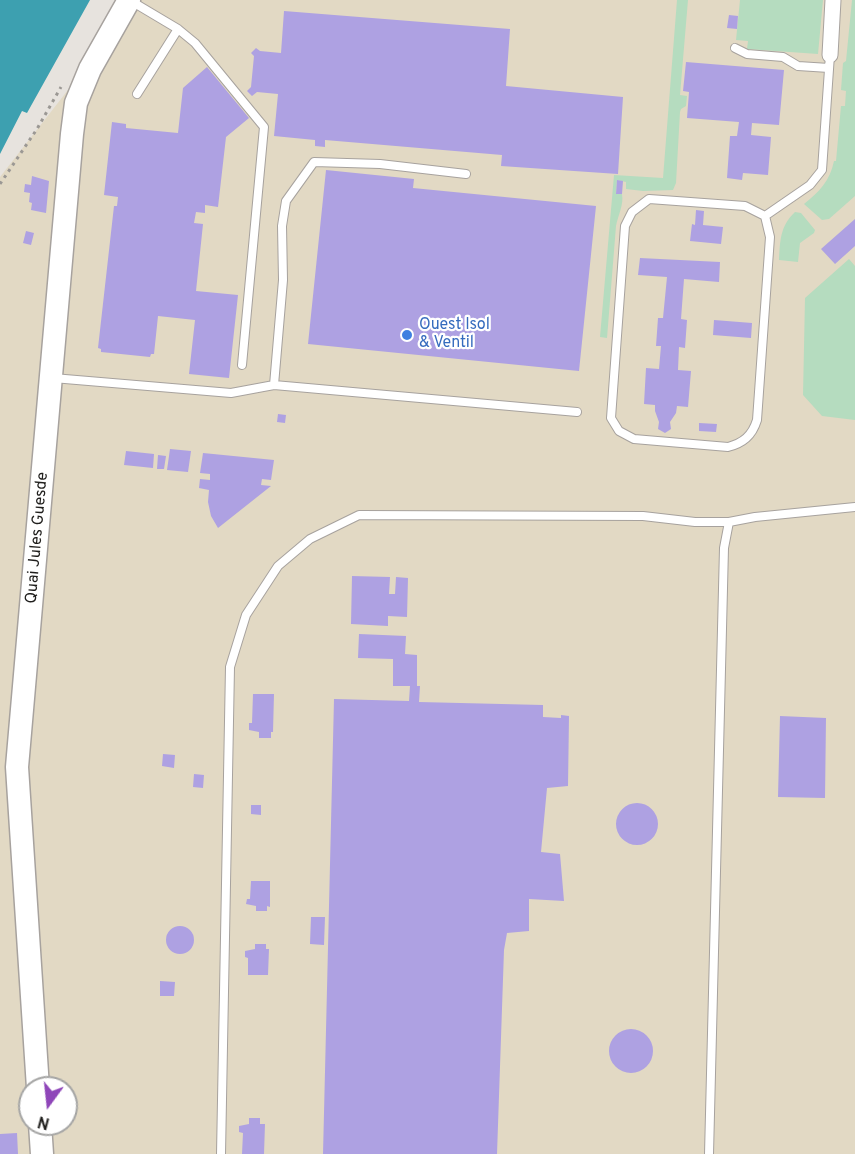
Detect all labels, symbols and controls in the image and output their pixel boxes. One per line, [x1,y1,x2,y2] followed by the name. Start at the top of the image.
[419,316,490,354] place label: Ouest Isol & Ventil
[400,328,414,342] marker: Ouest Isol & Ventil
[23,471,53,605] street label: Quai Jules Guesde
[18,1076,78,1136] north arrow
[36,1110,52,1133] text: N

